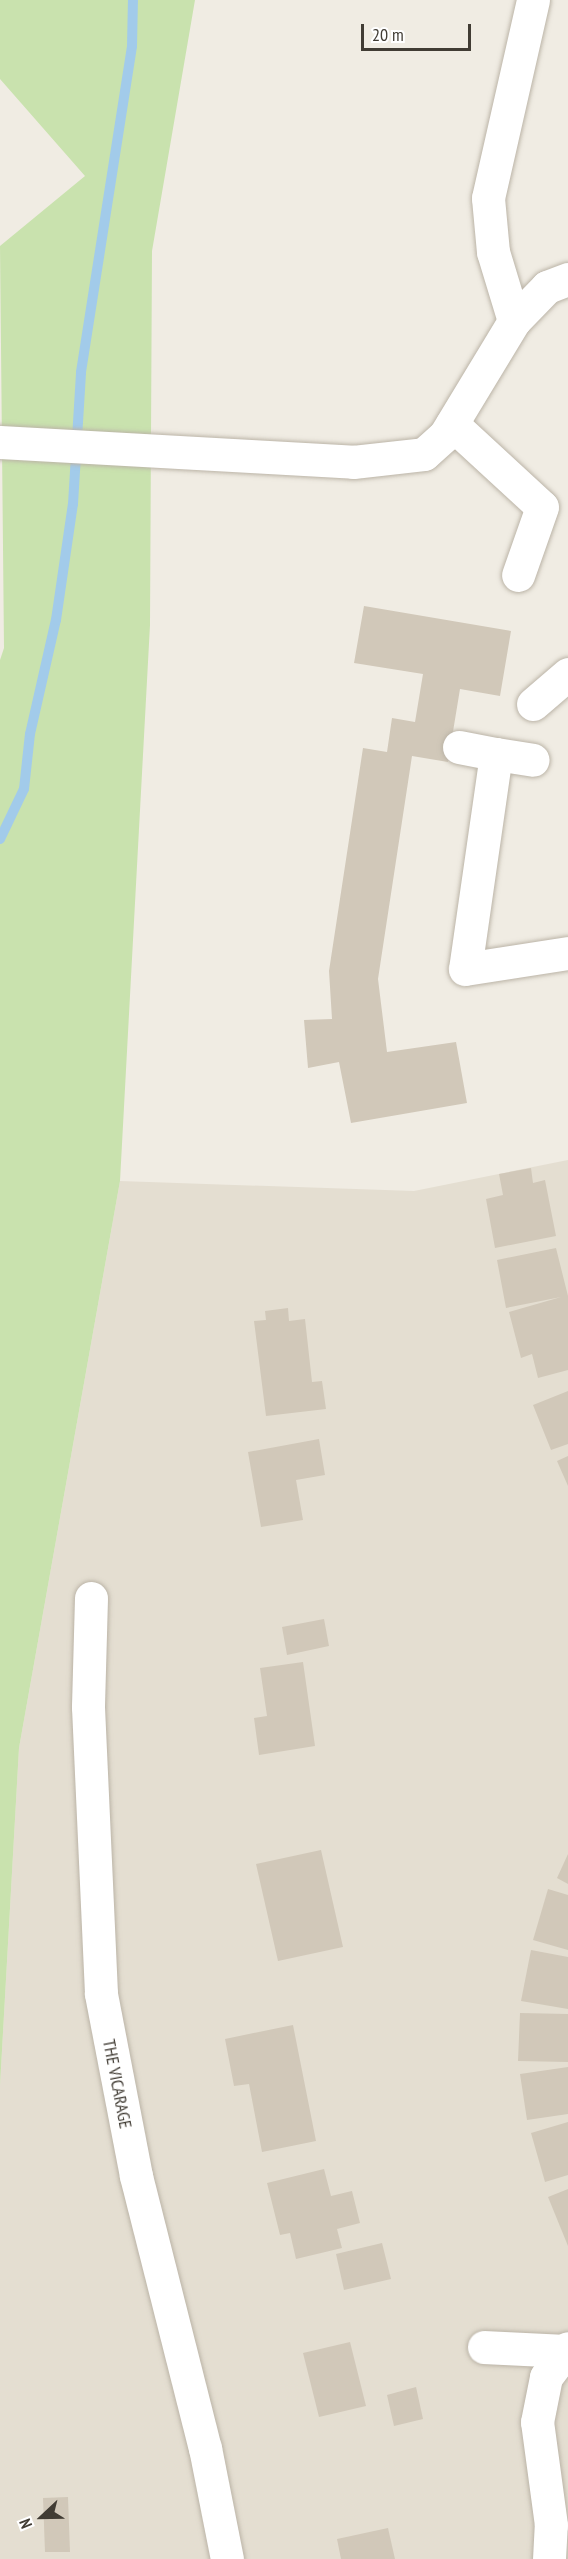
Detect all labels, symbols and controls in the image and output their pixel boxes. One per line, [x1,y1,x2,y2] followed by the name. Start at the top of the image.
[364,12,474,50] scale bar
[372,23,404,46] text: 20 m
[98,2037,136,2131] street label: THE VICARAGE
[12,2487,72,2547] north arrow
[14,2516,36,2532] text: N

